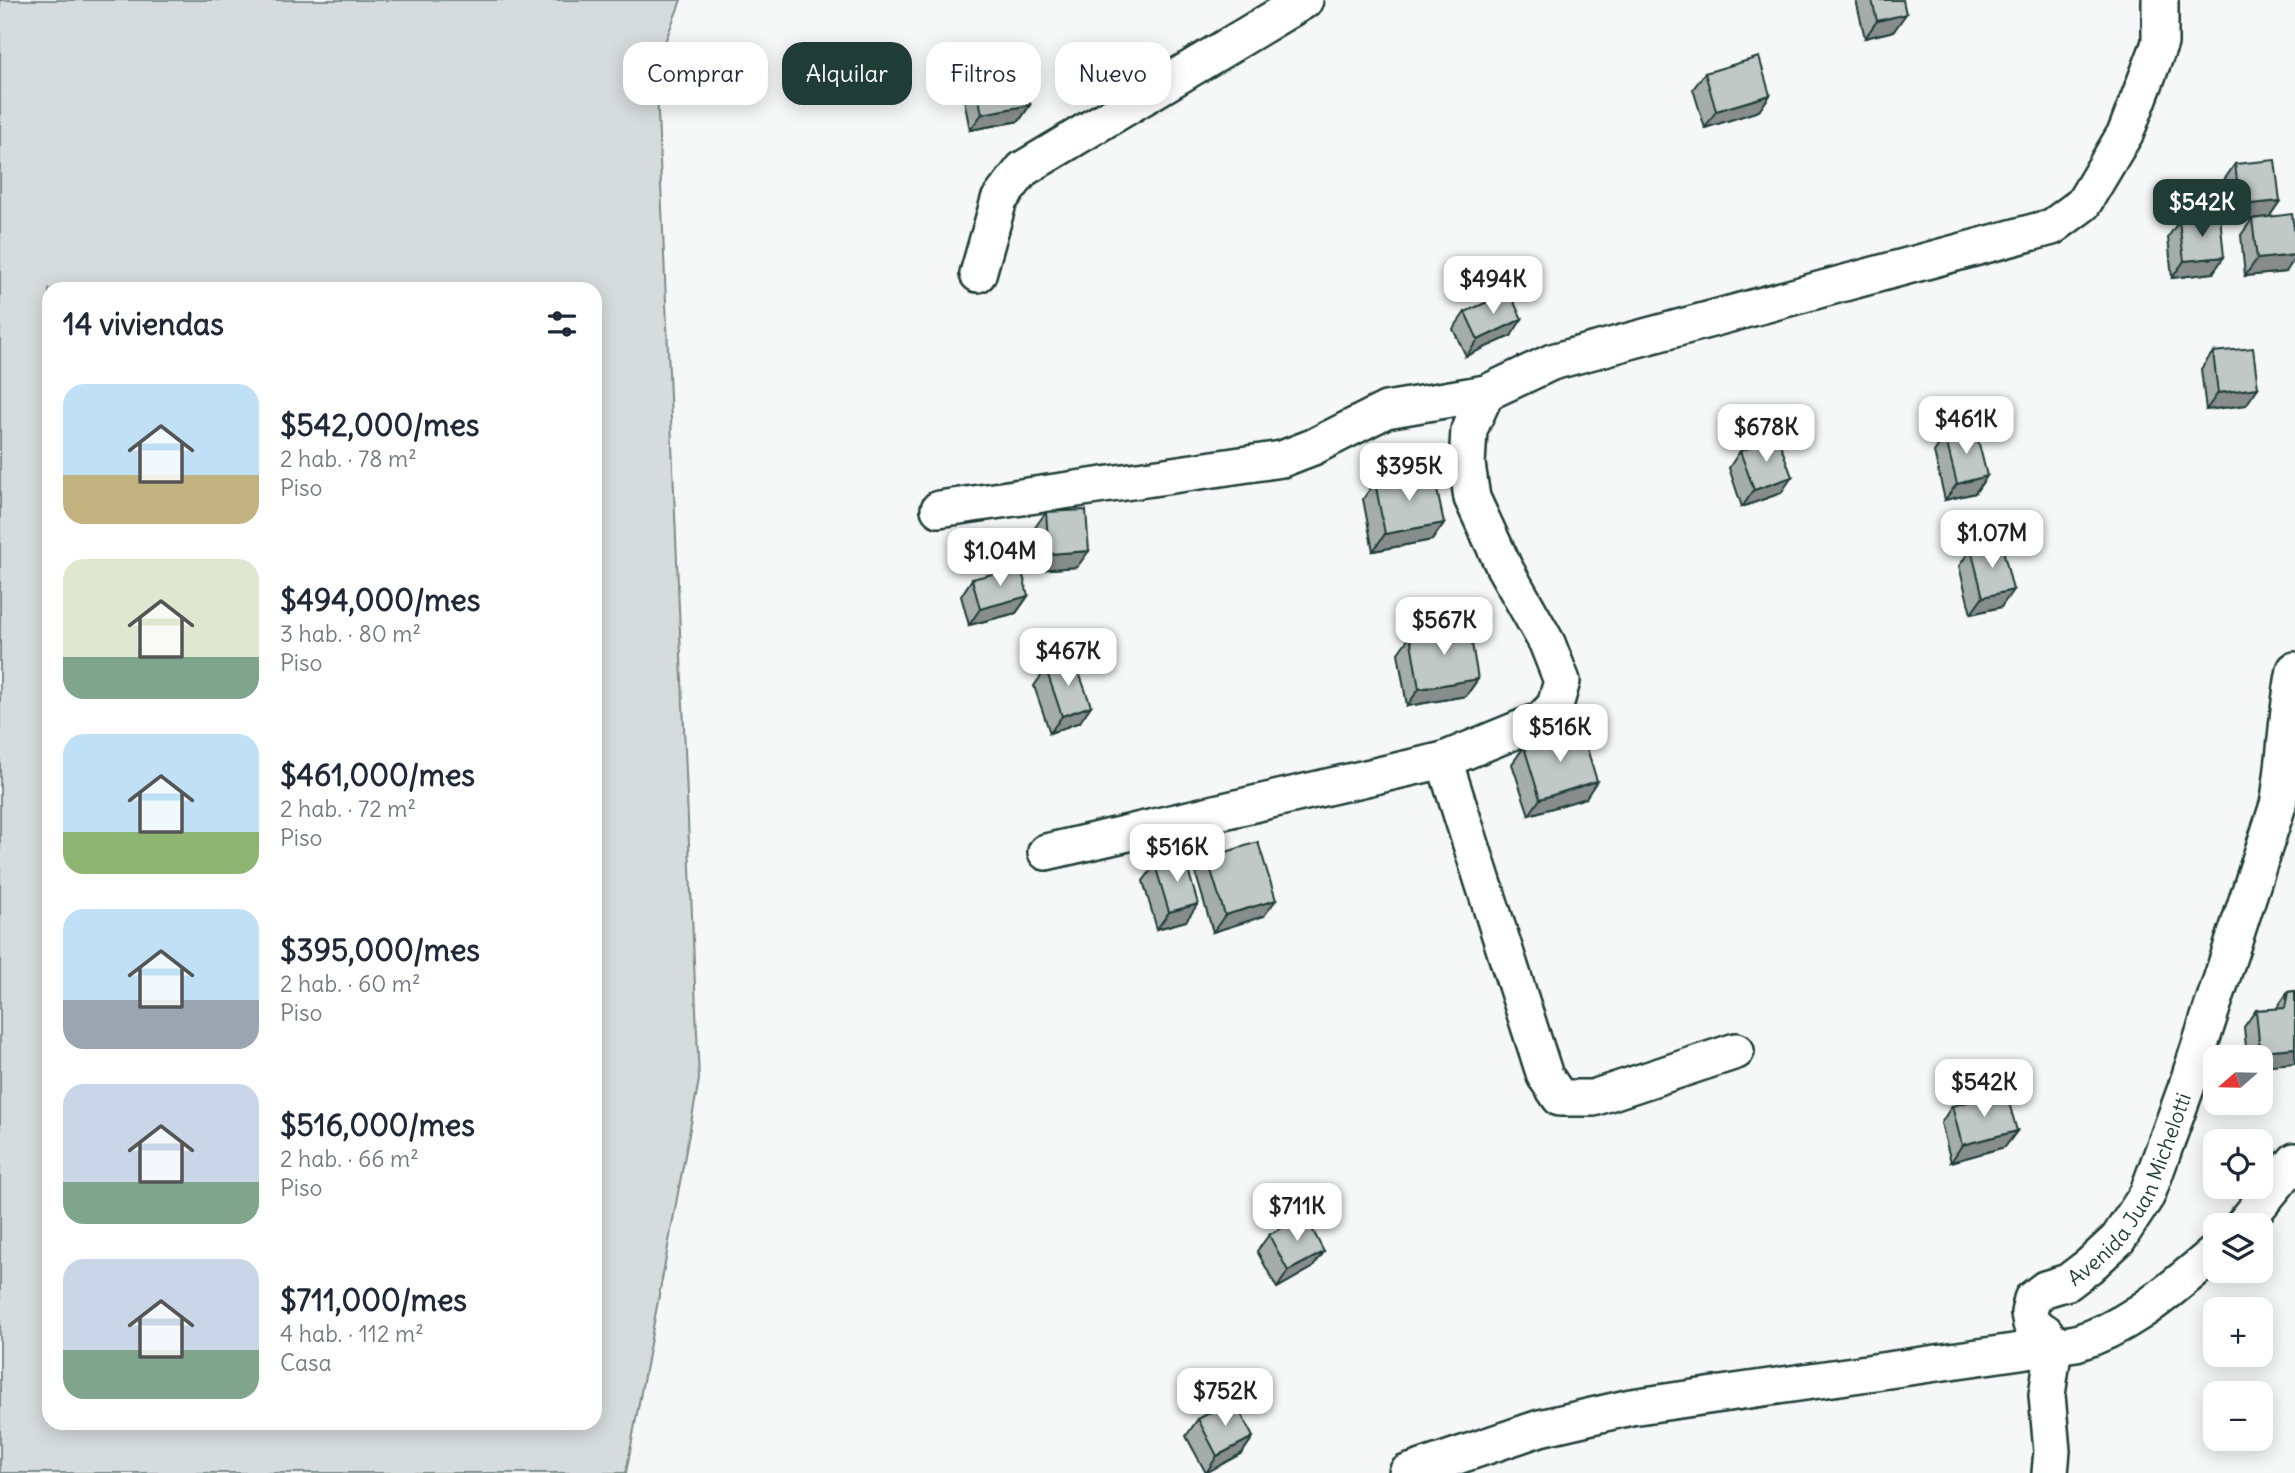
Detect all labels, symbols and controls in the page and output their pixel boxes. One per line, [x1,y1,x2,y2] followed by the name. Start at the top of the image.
[623,42,768,105] chip: Comprar
[782,42,912,105] chip: Alquilar
[926,42,1041,105] chip: Filtros
[1055,42,1171,105] chip: Nuevo
[2153,180,2251,239] pin: $542K
[2169,187,2235,216] text: $542K
[1444,256,1542,316] pin: $494K
[1460,264,1526,293] text: $494K
[63,305,224,343] text: 14 viviendas
[543,305,581,343] icon: filters
[1917,396,2015,456] pin: $461K
[1935,404,1997,433] text: $461K
[1717,405,1815,464] pin: $678K
[280,406,479,444] text: $542,000/mes
[119,412,203,496] icon: home
[1734,412,1798,441] text: $678K
[280,444,417,473] text: 2 hab. · 78 m²
[1360,444,1458,503] pin: $395K
[1376,451,1442,480] text: $395K
[280,473,322,502] text: Piso
[1935,510,2049,570] pin: $1.07M
[1956,518,2028,547] text: $1.07M
[943,528,1057,588] pin: $1.04M
[963,536,1037,565] text: $1.04M
[280,581,480,619] text: $494,000/mes
[119,587,203,671] icon: home
[1395,598,1493,657] pin: $567K
[1412,605,1476,634] text: $567K
[280,619,421,648] text: 3 hab. · 80 m²
[1019,628,1117,688] pin: $467K
[1036,636,1100,665] text: $467K
[280,648,322,677] text: Piso
[1511,704,1609,764] pin: $516K
[1529,712,1591,741] text: $516K
[280,756,475,794] text: $461,000/mes
[119,762,203,846] icon: home
[280,794,416,823] text: 2 hab. · 72 m²
[280,823,322,852] text: Piso
[1128,824,1226,884] pin: $516K
[1146,832,1208,861] text: $516K
[280,931,480,969] text: $395,000/mes
[119,937,203,1021] icon: home
[280,969,421,998] text: 2 hab. · 60 m²
[280,998,322,1027] text: Piso
[2203,1045,2273,1115] north arrow
[2203,1045,2273,1451] map controls
[1935,1060,2033,1119] pin: $542K
[1951,1067,2017,1096] text: $542K
[2062,1089,2197,1291] street label: Avenida Juan Michelotti
[280,1106,475,1144] text: $516,000/mes
[119,1112,203,1196] icon: home
[2203,1129,2273,1199] button: locate
[280,1144,419,1173] text: 2 hab. · 66 m²
[280,1173,322,1202] text: Piso
[1248,1184,1346,1243] pin: $711K
[1269,1191,1325,1220] text: $711K
[2203,1213,2273,1283] button: layers
[280,1281,467,1319] text: $711,000/mes
[119,1287,203,1371] icon: home
[2203,1297,2273,1367] button: +
[280,1319,424,1348] text: 4 hab. · 112 m²
[280,1348,332,1377] text: Casa
[1176,1368,1274,1428] pin: $752K
[1193,1376,1257,1405] text: $752K
[2203,1381,2273,1451] button: −

